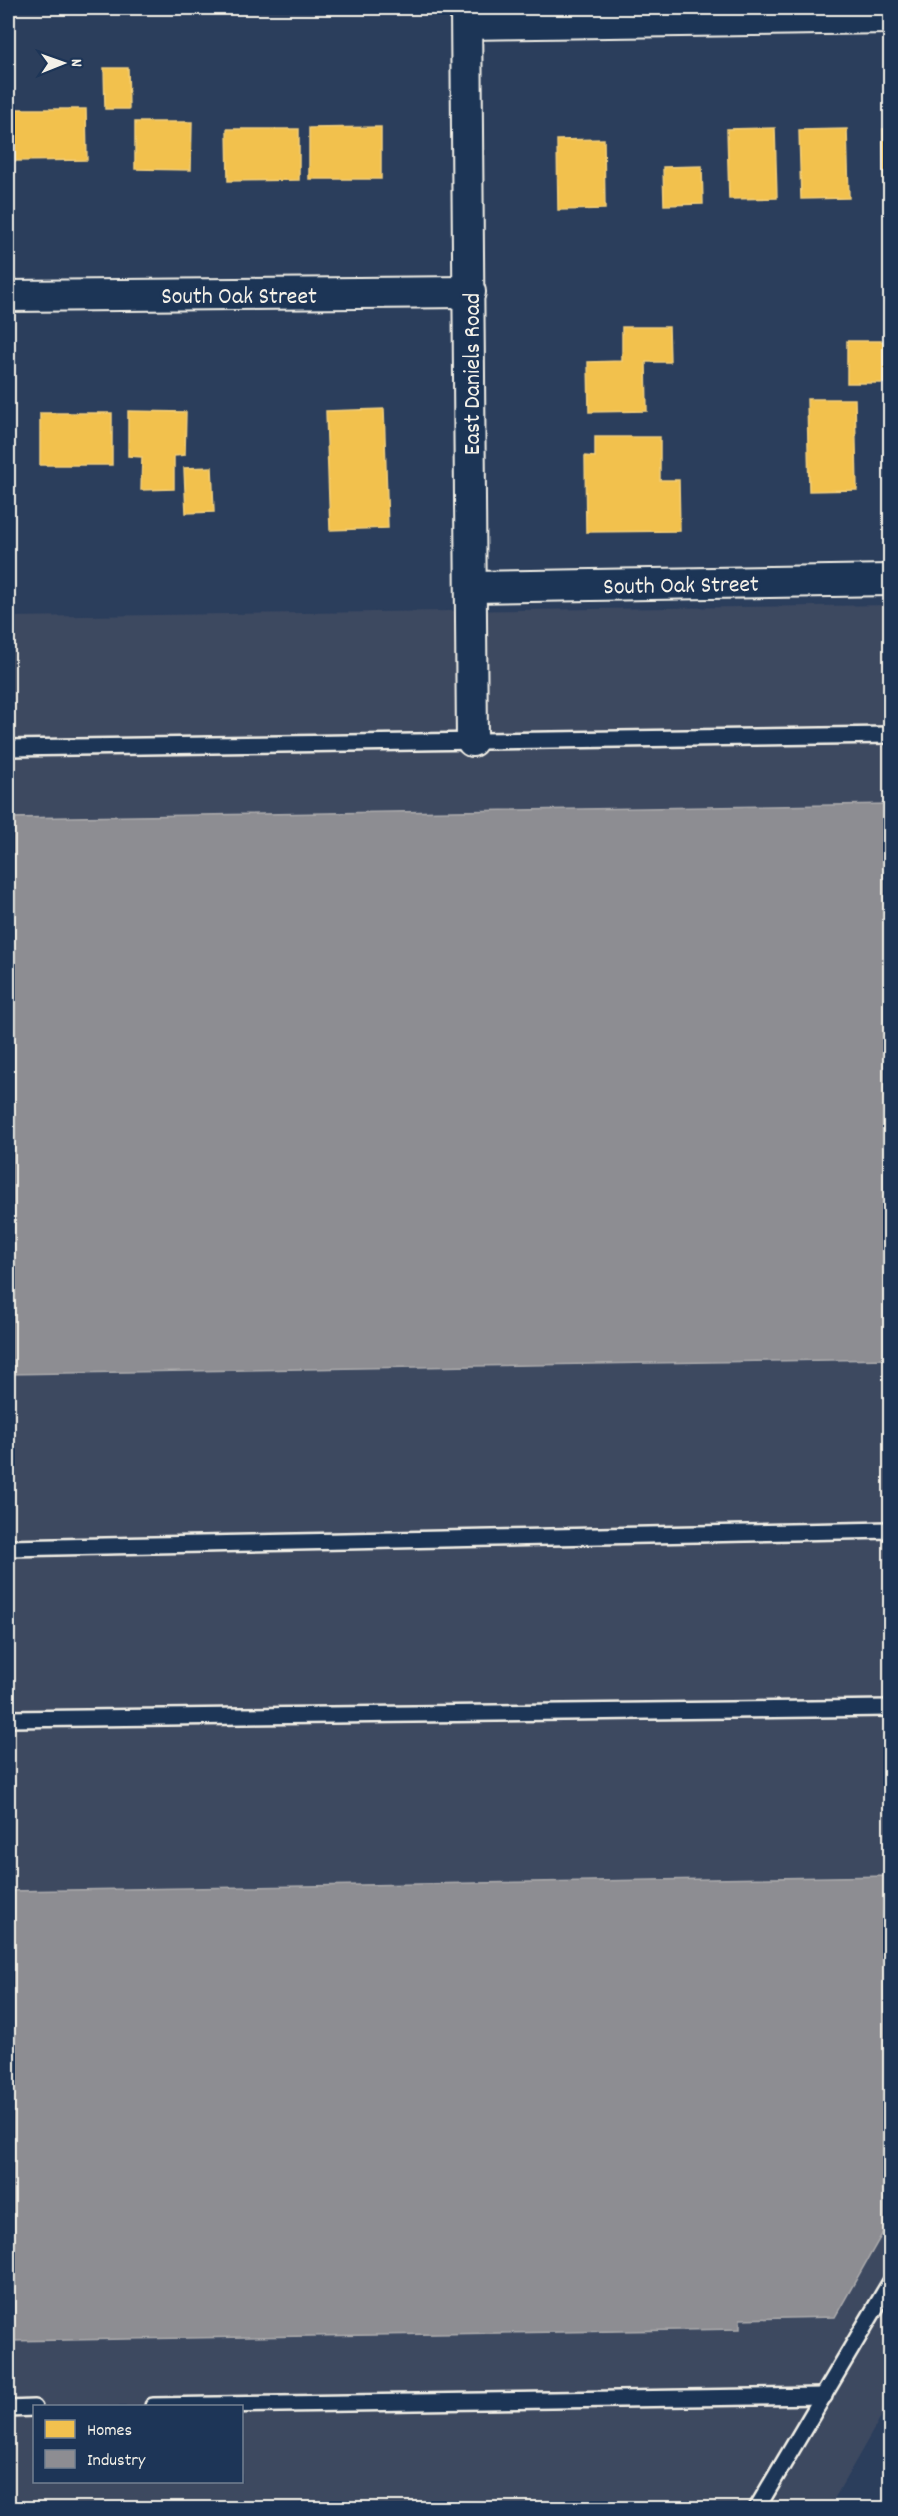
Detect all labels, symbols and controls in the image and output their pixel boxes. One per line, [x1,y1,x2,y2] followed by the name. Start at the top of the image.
[33,33,93,93] north arrow
[64,59,87,67] text: N
[161,281,317,315] street label: South Oak Street
[457,293,491,455] street label: East Daniels Road
[603,569,759,605] street label: South Oak Street
[33,2405,243,2483] legend
[87,2419,132,2444] text: Homes
[87,2449,146,2474] text: Industry

